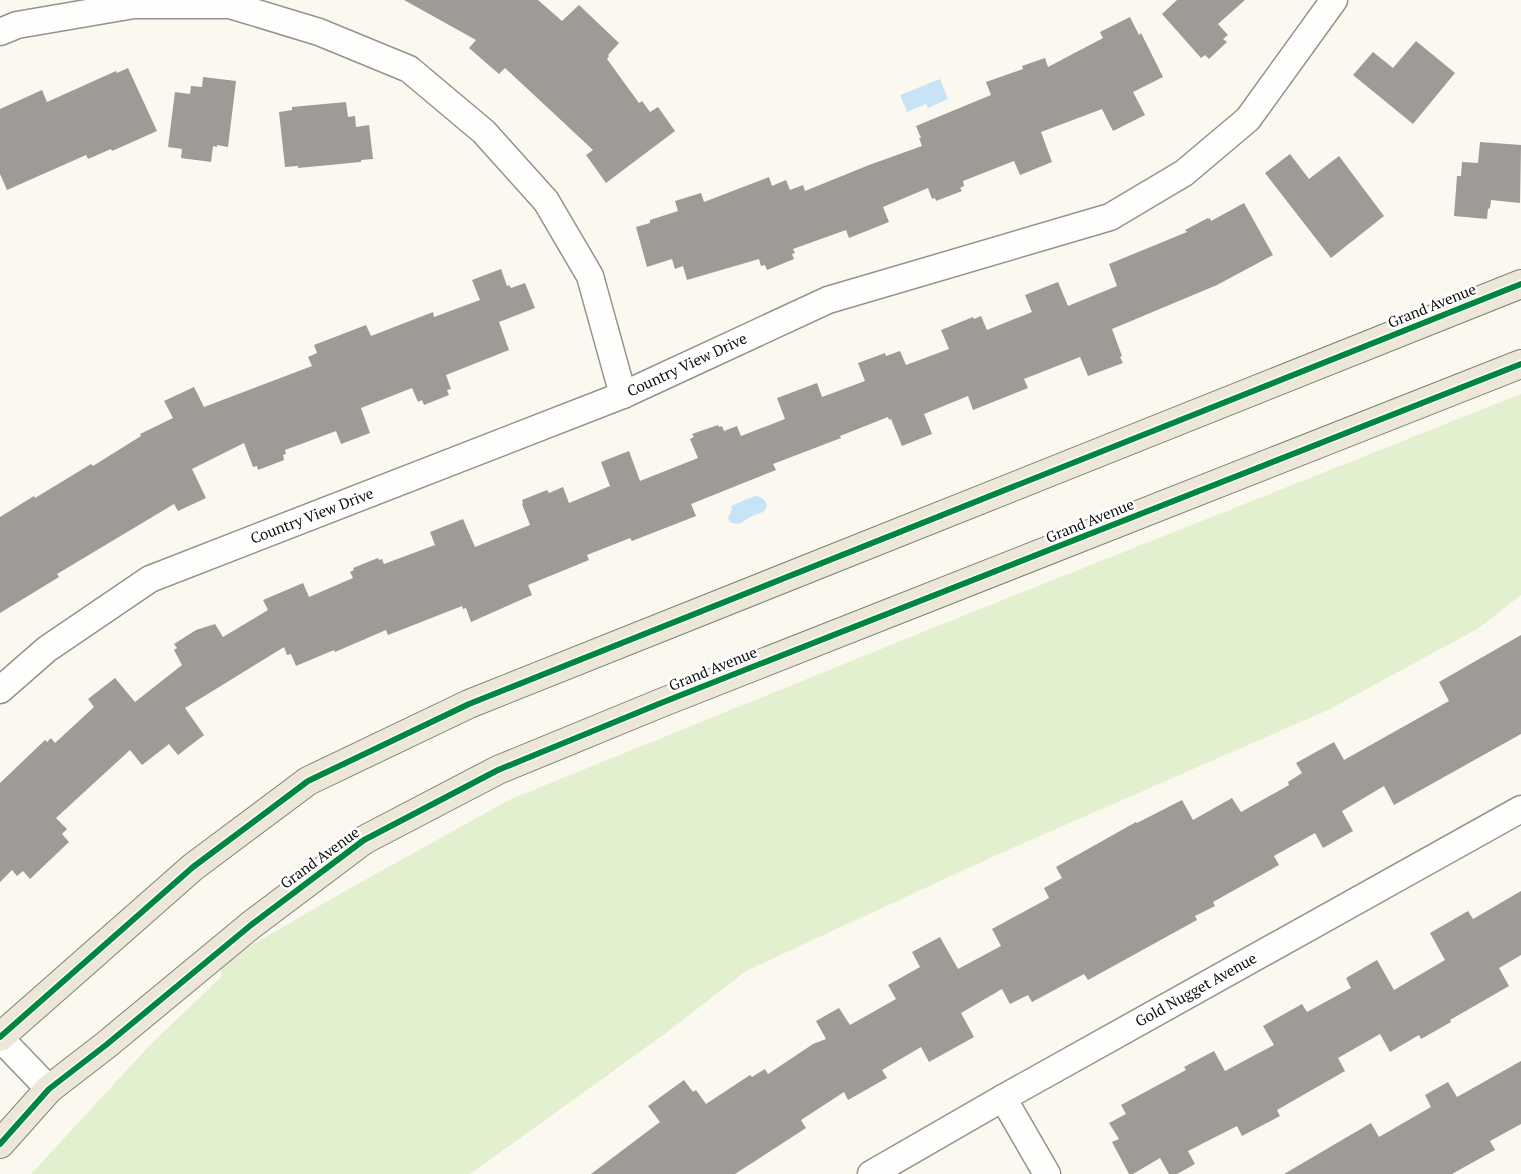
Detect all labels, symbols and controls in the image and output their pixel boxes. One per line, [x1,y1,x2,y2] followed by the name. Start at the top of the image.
[1385,278,1479,332] street label: Grand Avenue
[623,328,750,401] street label: Country View Drive
[247,482,376,548] street label: Country View Drive
[1043,493,1137,547] street label: Grand Avenue
[666,641,760,695] street label: Grand Avenue
[276,822,363,893] street label: Grand Avenue
[1131,947,1260,1031] street label: Gold Nugget Avenue

